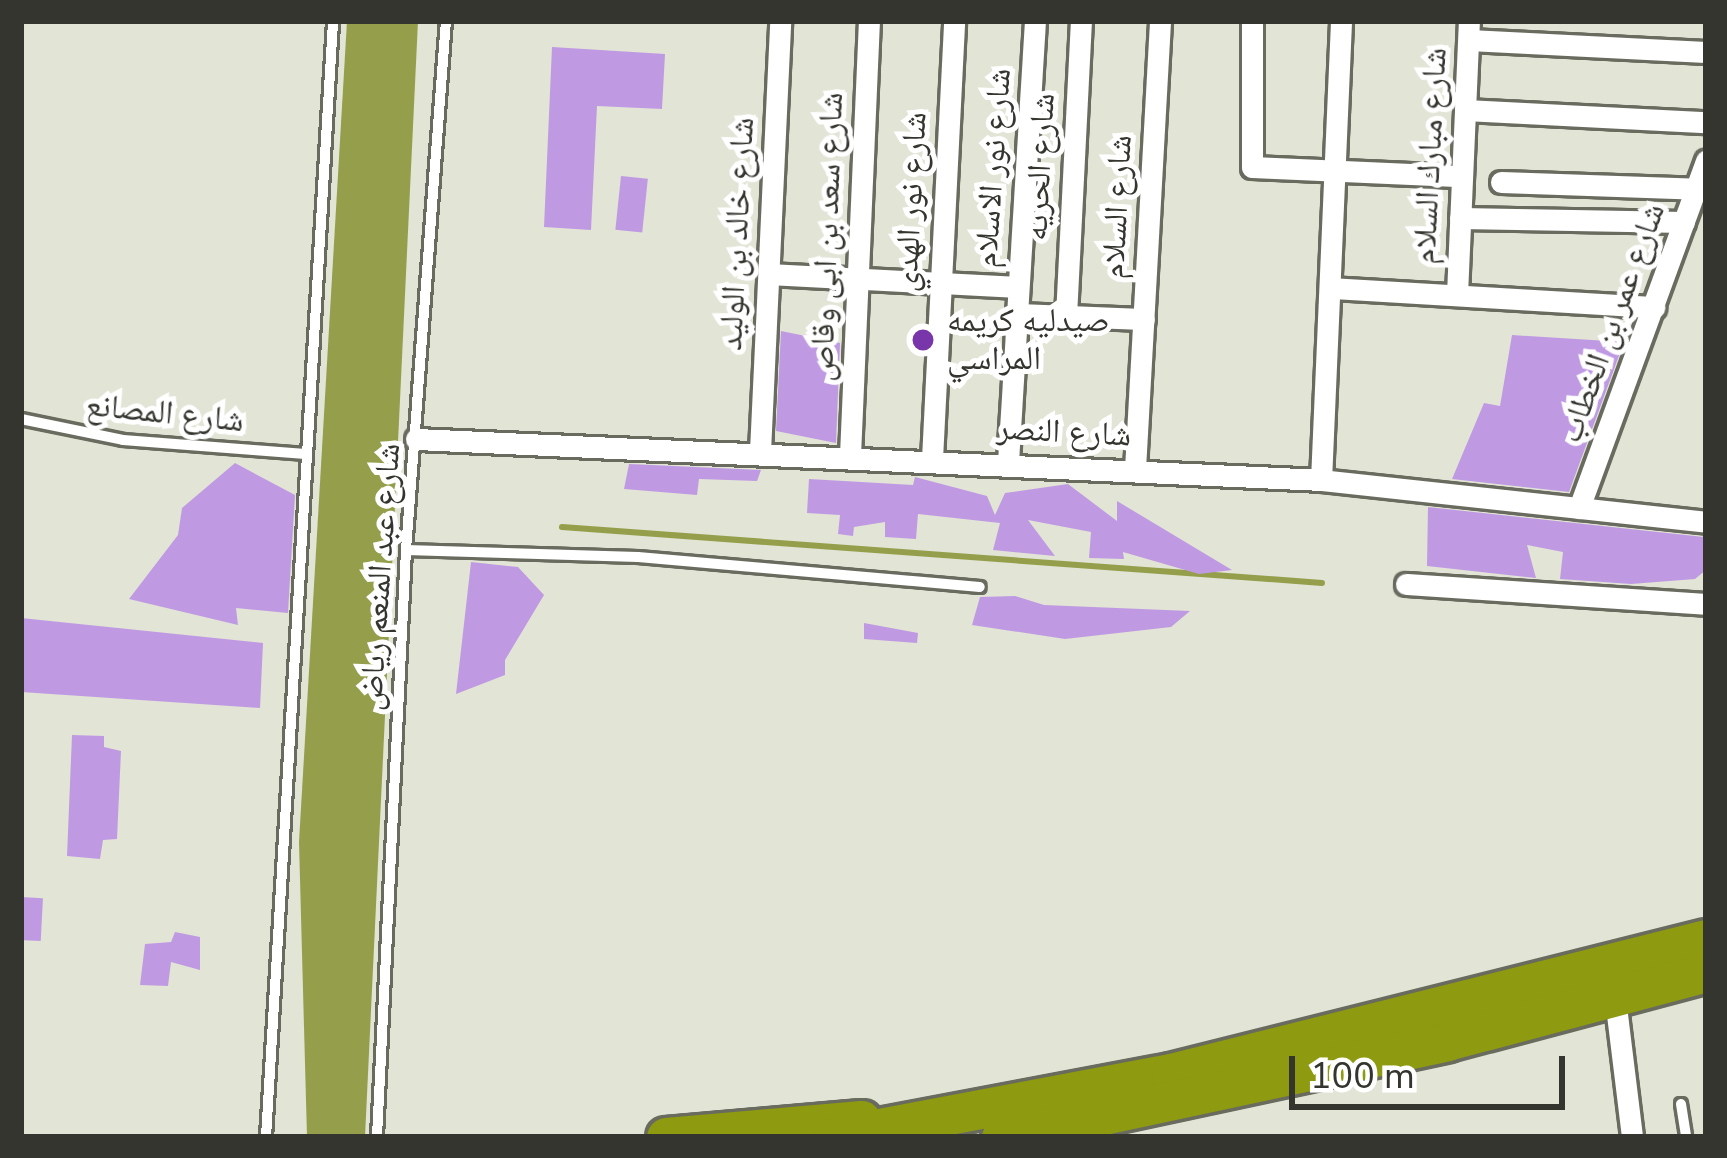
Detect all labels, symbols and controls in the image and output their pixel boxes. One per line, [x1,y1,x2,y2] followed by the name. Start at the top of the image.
[1405,47,1455,265] street label: شارع مبارك السلام
[966,67,1020,269] street label: شارع نور الاسلام
[802,92,852,382] street label: شارع سعد بن ابى وقاص
[1016,92,1064,242] street label: شارع الحريه
[887,111,935,293] street label: شارع نور الهدي
[711,116,763,352] street label: شارع خالد بن الوليد
[1093,134,1141,280] street label: شارع السلام
[1550,198,1674,448] street label: شارع عمر بن الخطاب
[947,301,1110,379] place label: صيدليه كريمه المراسي
[910,327,936,353] marker: صيدليه كريمه المراسي
[84,385,246,441] street label: شارع المصانع
[996,409,1132,455] street label: شارع النصر
[351,442,409,712] street label: شارع عبد المنعم رياض
[1295,1032,1571,1106] scale bar
[1310,1052,1415,1101] text: 100 m

